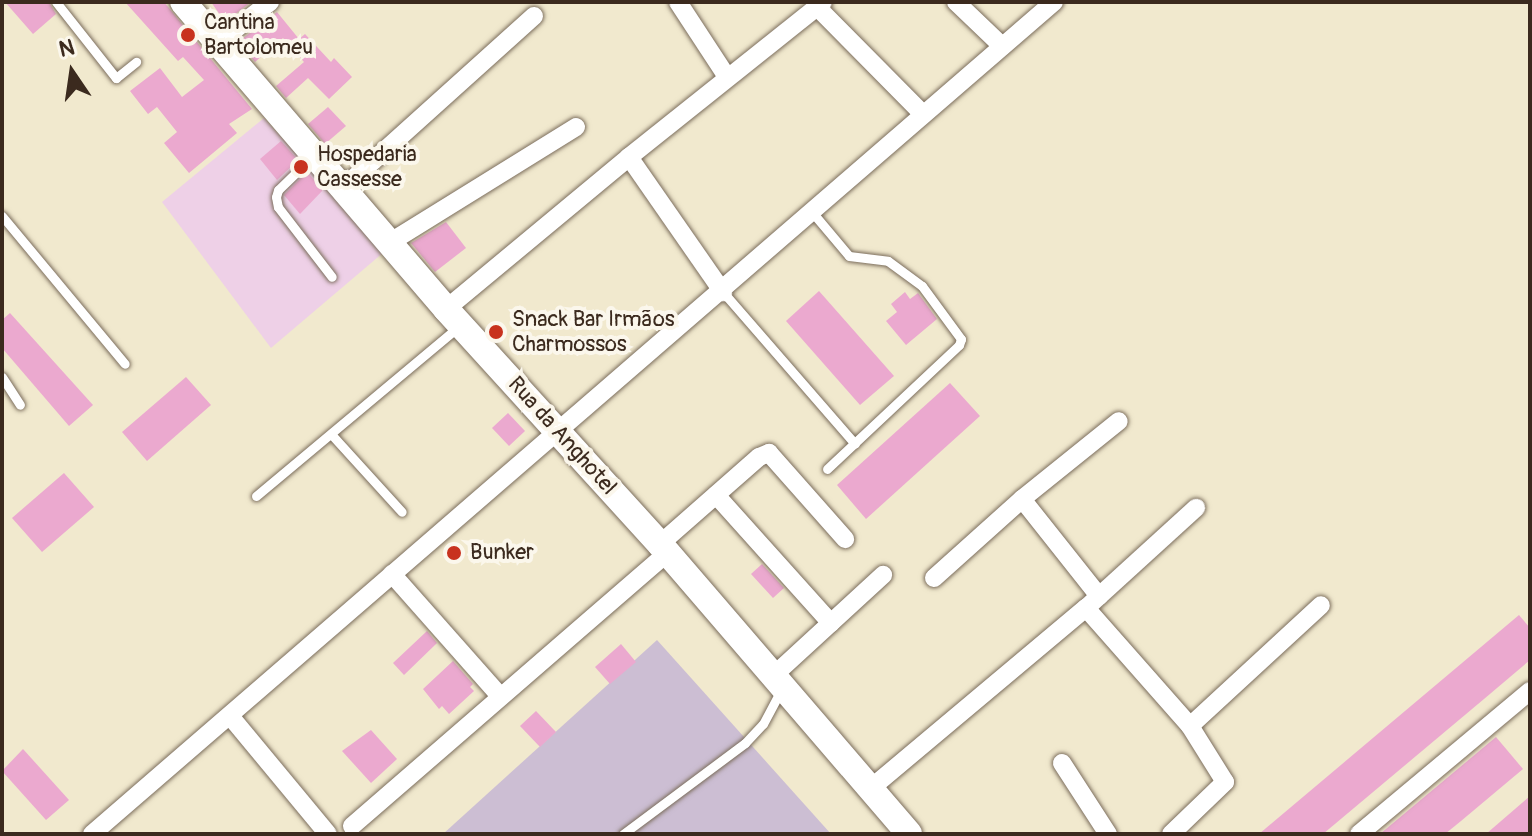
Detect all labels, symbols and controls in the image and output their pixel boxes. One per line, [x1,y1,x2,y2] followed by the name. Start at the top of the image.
[204,9,313,60] place label: Cantina Bartolomeu
[179,26,197,44] marker: Cantina Bartolomeu
[32,32,112,112] north arrow
[56,33,77,64] text: N
[317,141,417,192] place label: Hospedaria Cassesse
[292,158,310,176] marker: Hospedaria Cassesse
[512,306,675,358] place label: Snack Bar Irmãos Charmossos
[487,323,505,341] marker: Snack Bar Irmãos Charmossos
[502,372,622,500] street label: Rua da Anghotel
[470,540,534,566] place label: Bunker
[445,544,463,562] marker: Bunker

